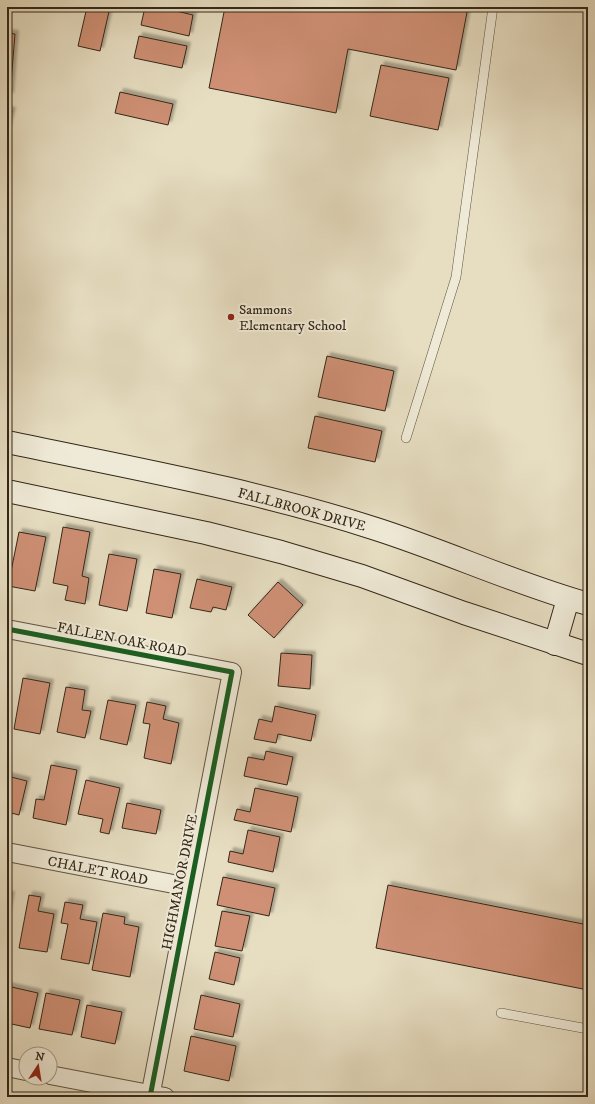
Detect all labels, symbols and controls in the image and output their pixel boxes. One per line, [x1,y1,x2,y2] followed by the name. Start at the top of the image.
[239,301,347,335] place label: Sammons Elementary School
[226,312,236,322] marker: Sammons Elementary School
[236,484,368,536] street label: FALLBROOK DRIVE
[56,619,188,661] street label: FALLEN OAK ROAD
[158,813,202,952] street label: HIGHMANOR DRIVE
[46,852,150,890] street label: CHALET ROAD
[18,1046,58,1086] north arrow
[34,1049,46,1065] text: N

